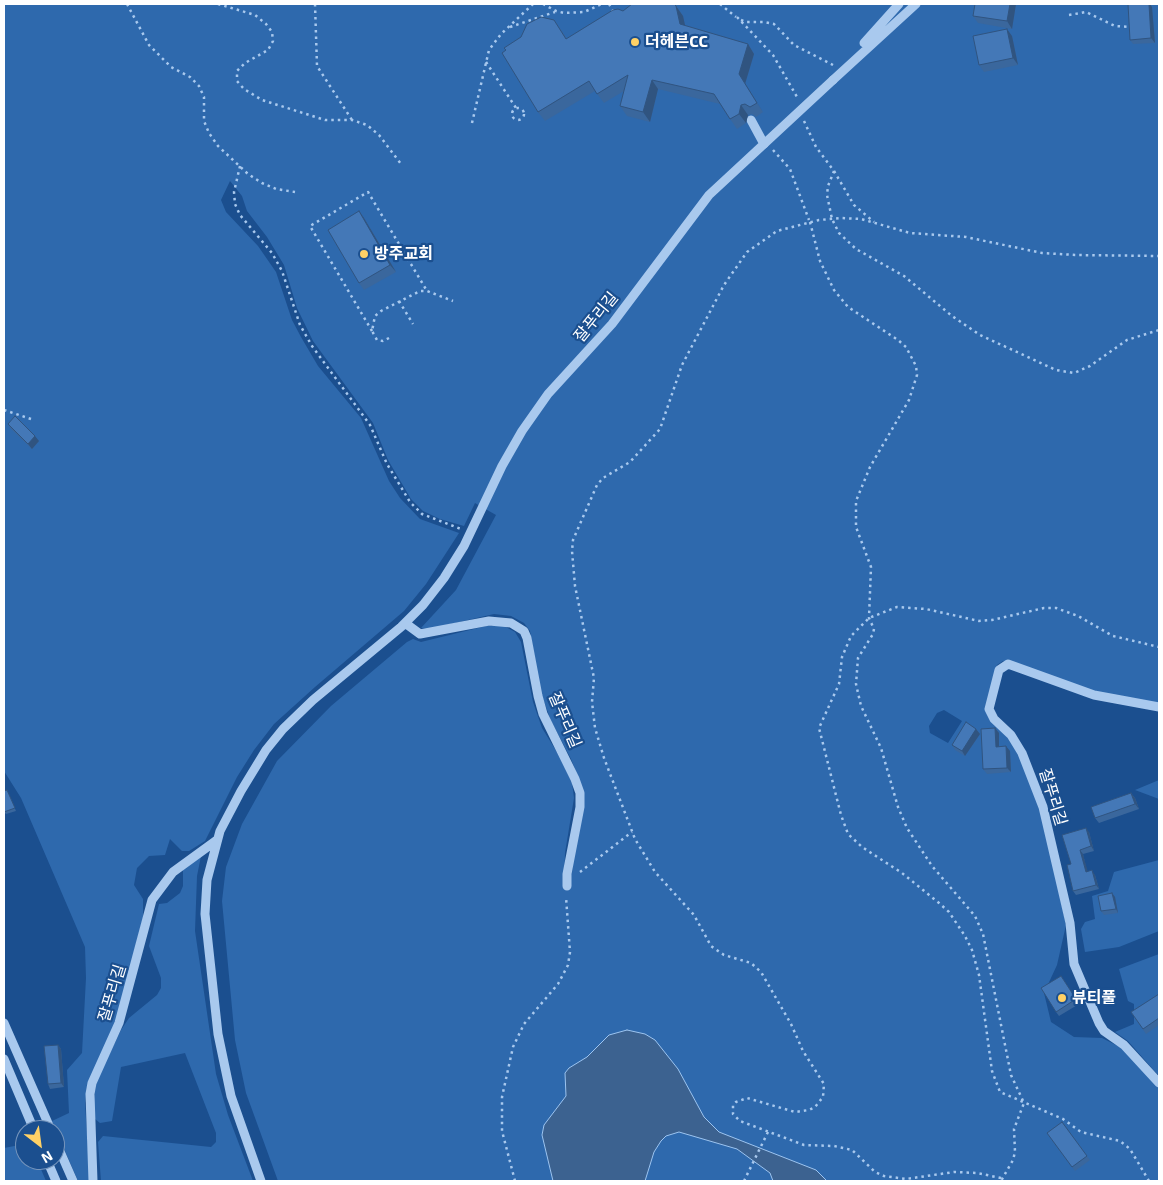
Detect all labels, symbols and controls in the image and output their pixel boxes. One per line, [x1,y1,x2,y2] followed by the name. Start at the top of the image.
[645,32,708,52] place label: 더헤븐CC
[629,36,641,48] marker: 더헤븐CC
[374,244,433,264] place label: 방주교회
[358,248,370,260] marker: 방주교회
[570,288,622,346] street label: 잘푸리길
[545,689,585,751] street label: 잘푸리길
[1035,766,1071,828] street label: 잘푸리길
[94,962,130,1024] street label: 잘푸리길
[1072,988,1116,1008] place label: 뷰티풀
[1056,992,1068,1004] marker: 뷰티풀
[15,1120,65,1170] north arrow
[39,1148,56,1167] text: N

